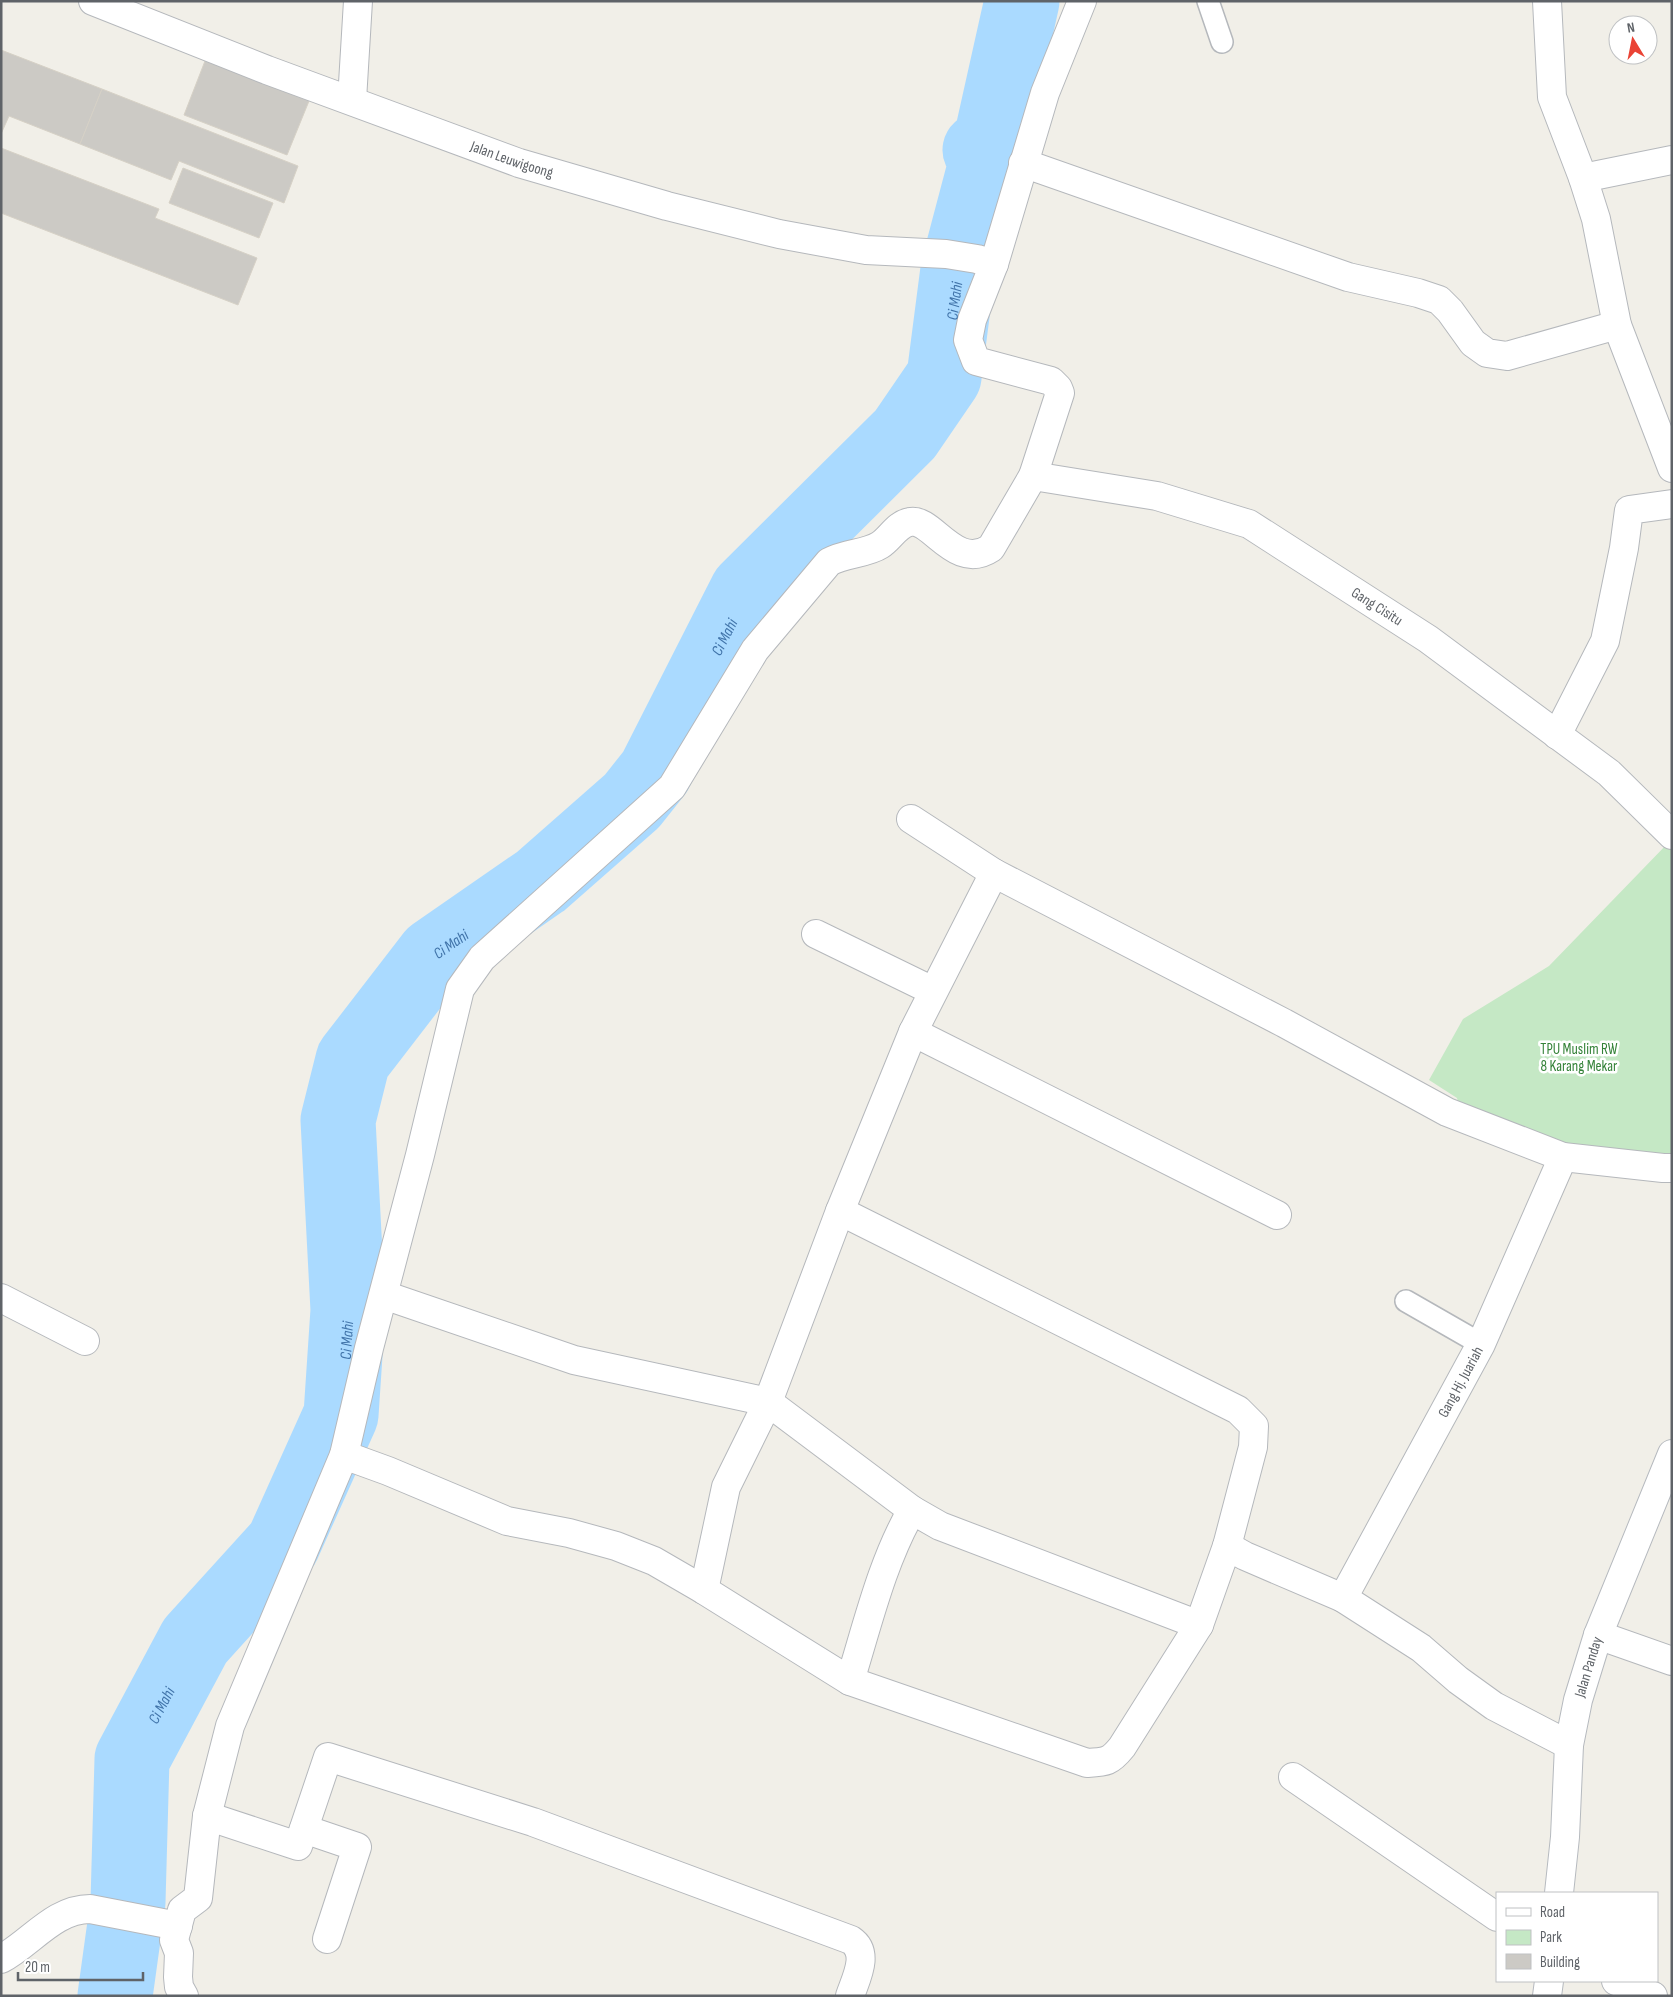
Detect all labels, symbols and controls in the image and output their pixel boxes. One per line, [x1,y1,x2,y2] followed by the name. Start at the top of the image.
[1608,15,1658,65] north arrow
[1626,19,1636,37] text: N
[467,137,555,182] street label: Jalan Leuwigoong
[943,280,967,321] water label: Ci Mahi
[1348,583,1406,630] street label: Gang Cisitu
[708,615,743,659] water label: Ci Mahi
[430,926,473,964] water label: Ci Mahi
[1540,1040,1618,1076] park label: TPU Muslim RW 8 Karang Mekar
[337,1319,358,1360] water label: Ci Mahi
[1434,1343,1488,1421] street label: Gang Hj. Juariah
[1570,1634,1607,1701] street label: Jalan Panday
[145,1683,180,1727] water label: Ci Mahi
[1496,1892,1658,1982] legend
[1540,1903,1565,1922] text: Road
[1540,1928,1562,1947] text: Park
[18,1950,142,1982] scale bar
[1540,1953,1580,1972] text: Building
[25,1958,50,1977] text: 20 m

